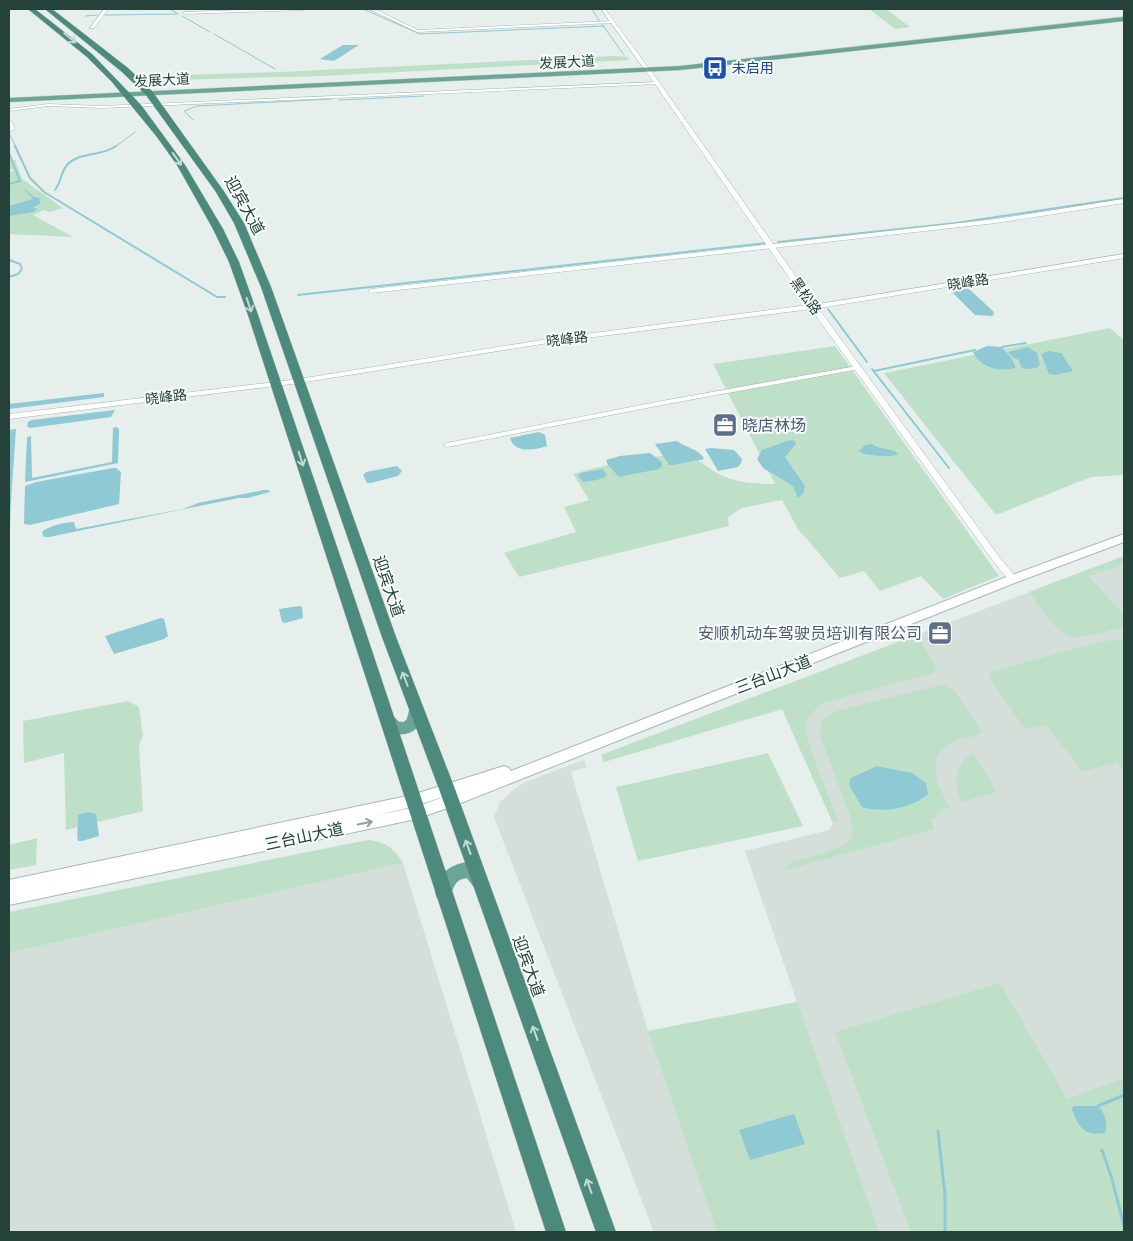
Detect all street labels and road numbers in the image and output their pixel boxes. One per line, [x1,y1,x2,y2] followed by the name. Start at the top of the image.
[539,53,595,71] street label: 发展大道
[134,71,190,89] street label: 发展大道
[222,173,268,237] street label: 迎宾大道
[946,271,990,293] street label: 晓峰路
[787,274,825,318] street label: 黑松路
[545,329,589,349] street label: 晓峰路
[144,387,188,407] street label: 晓峰路
[370,553,407,619] street label: 迎宾大道
[733,652,814,697] street label: 三台山大道
[263,820,345,853] street label: 三台山大道
[510,933,547,999] street label: 迎宾大道

